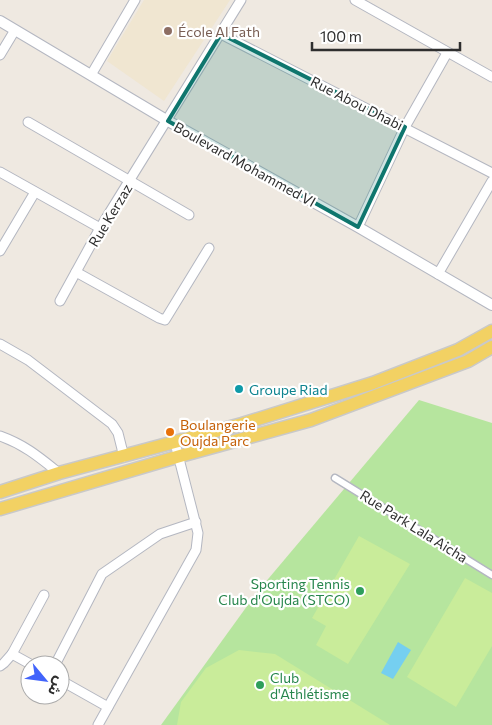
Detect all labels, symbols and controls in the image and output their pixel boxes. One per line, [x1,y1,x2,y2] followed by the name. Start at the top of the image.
[312,20,460,52] scale bar
[178,23,260,40] place label: École Al Fath
[162,25,174,37] marker: École Al Fath
[320,27,362,45] text: 100 m
[308,72,406,134] street label: Rue Abou Dhabi
[171,118,319,210] street label: Boulevard Mohammed VI
[85,180,135,250] street label: Rue Kerzaz
[249,381,328,398] place label: Groupe Riad
[233,383,245,395] marker: Groupe Riad
[180,416,256,449] place label: Boulangerie Oujda Parc
[164,426,176,438] marker: Boulangerie Oujda Parc
[357,486,471,566] street label: Rue Park Lala Aicha
[218,575,350,608] place label: Sporting Tennis Club d'Oujda (STCO)
[354,585,366,597] marker: Sporting Tennis Club d'Oujda (STCO)
[20,655,70,705] north arrow
[270,669,349,702] place label: Club d'Athlétisme
[45,674,69,699] text: ش
[254,679,266,691] marker: Club d'Athlétisme

